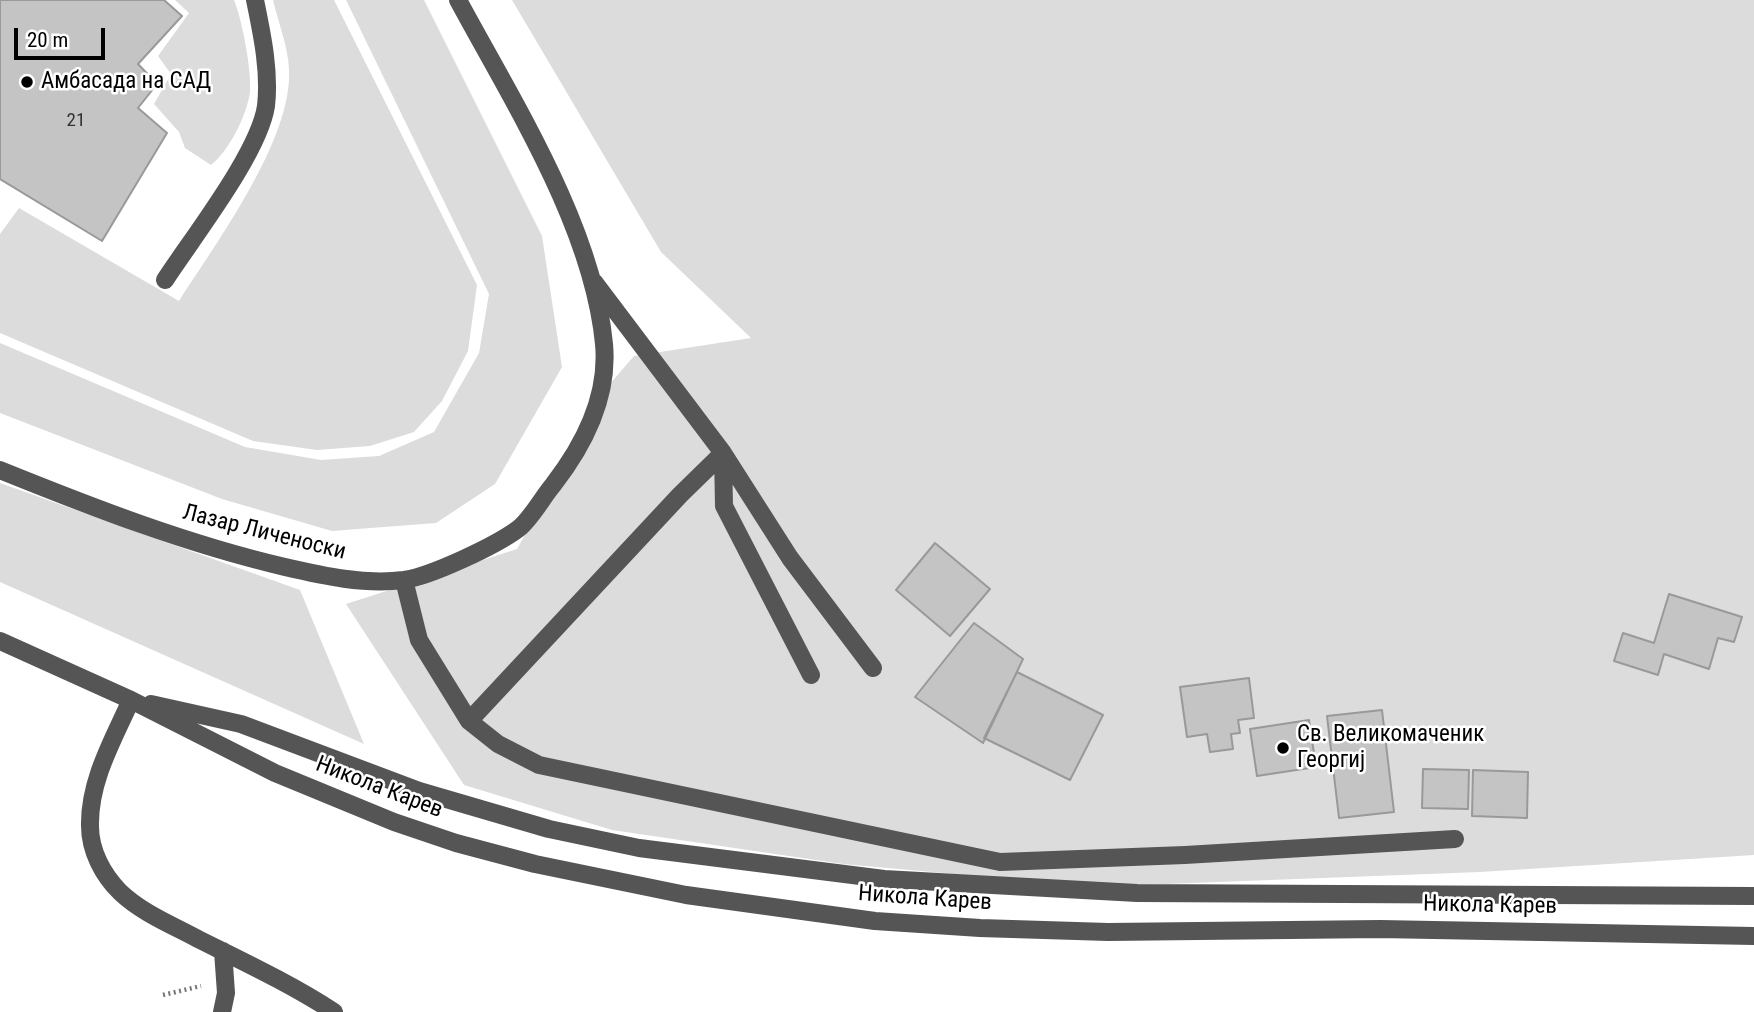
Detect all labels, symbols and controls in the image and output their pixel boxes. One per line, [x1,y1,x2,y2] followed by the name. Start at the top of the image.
[18,14,108,58] scale bar
[27,28,68,52] text: 20 m
[41,68,211,96] place label: Амбасада на САД
[19,74,35,90] marker: Амбасада на САД
[67,110,85,132] house number: 21
[179,499,349,567] street label: Лазар Личеноски
[1297,721,1484,775] place label: Св. Великомаченик Георгиј
[1275,740,1291,756] marker: Св. Великомаченик Георгиј
[312,751,446,825] street label: Никола Карев
[857,881,993,917] street label: Никола Карев
[1423,891,1557,921] street label: Никола Карев

